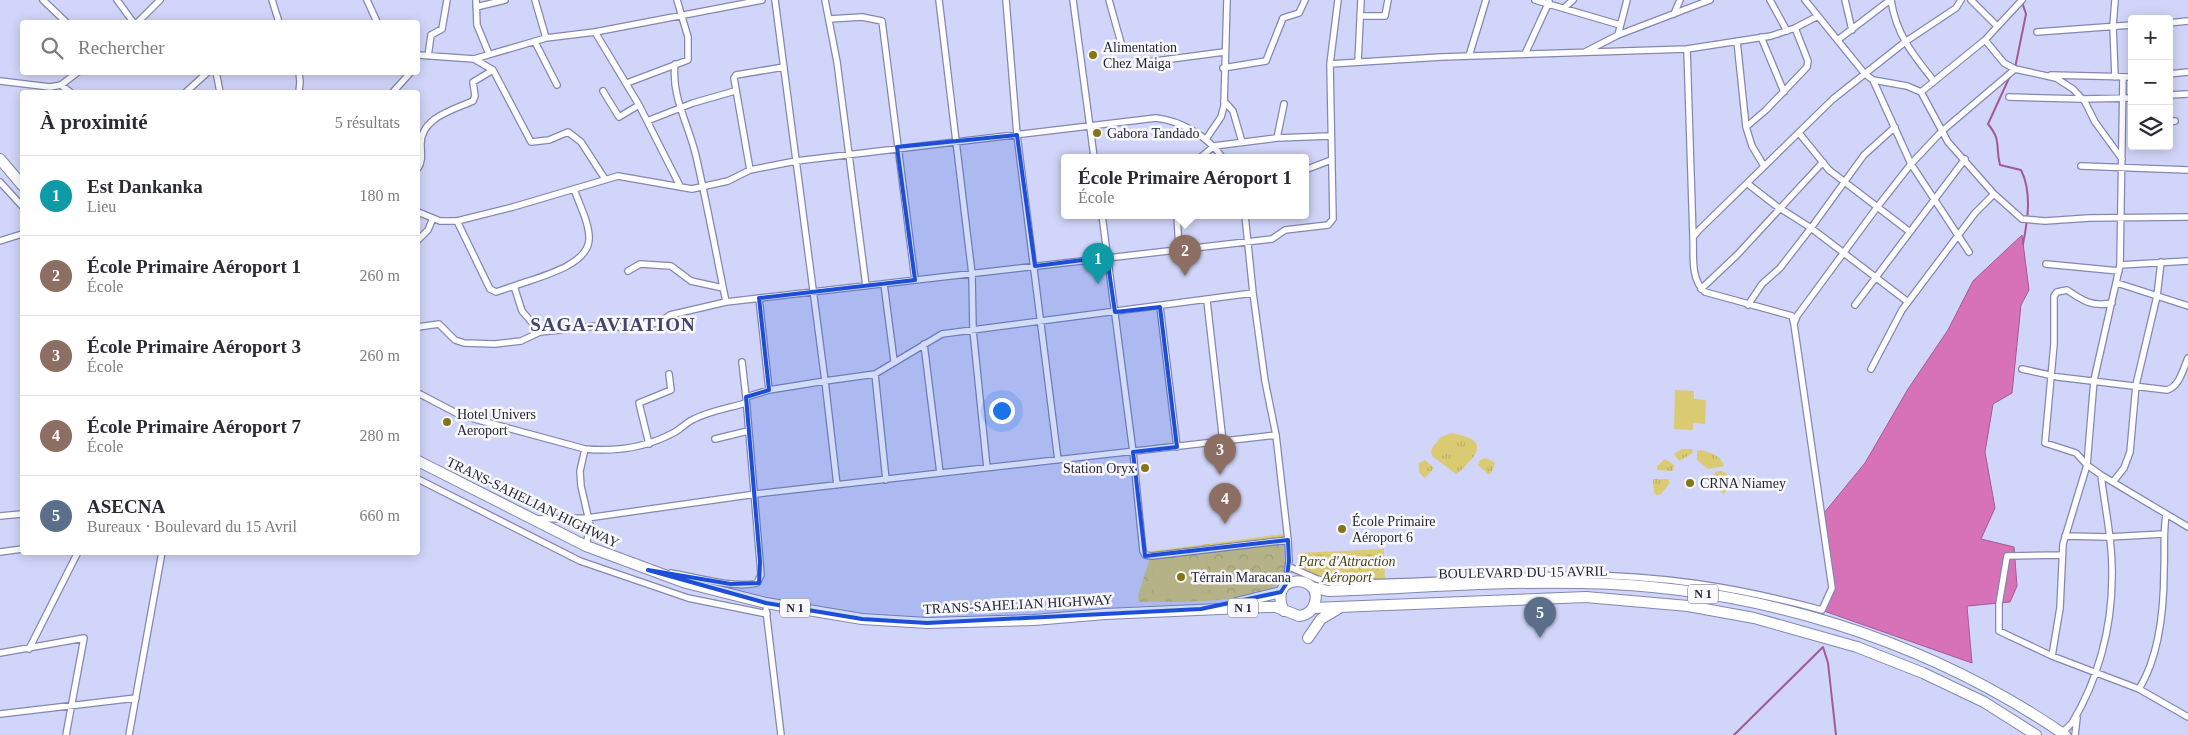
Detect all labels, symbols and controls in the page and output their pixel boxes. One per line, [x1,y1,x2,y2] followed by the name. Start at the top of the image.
[2128,15,2173,150] map controls
[2128,15,2173,60] button: +
[20,20,420,75] search box
[38,34,66,62] icon: search
[78,37,165,58] text: Rechercher
[1103,40,1177,71] place label: Alimentation Chez Maiga
[1087,49,1099,61] marker: Alimentation Chez Maiga
[2128,60,2173,105] button: −
[2128,105,2173,150] button: layers
[40,110,148,134] text: À proximité
[335,114,400,131] text: 5 résultats
[1107,126,1199,141] place label: Gabora Tandado
[1091,127,1103,139] marker: Gabora Tandado
[1061,154,1309,219] popup
[1078,167,1292,188] text: École Primaire Aéroport 1
[87,176,203,197] text: Est Dankanka
[52,187,60,204] text: 1
[360,187,400,204] text: 180 m
[1078,189,1114,206] text: École
[87,198,116,215] text: Lieu
[1169,235,1201,276] pin: 2
[1082,243,1114,284] pin: 1
[87,256,301,277] text: École Primaire Aéroport 1
[52,267,60,284] text: 2
[360,267,400,284] text: 260 m
[87,278,123,295] text: École
[530,314,696,335] district label: SAGA-AVIATION
[87,336,301,357] text: École Primaire Aéroport 3
[52,347,60,364] text: 3
[360,347,400,364] text: 260 m
[87,358,123,375] text: École
[989,398,1015,424] your location
[457,407,536,438] place label: Hotel Univers Aeroport
[87,416,301,437] text: École Primaire Aéroport 7
[441,416,453,428] marker: Hotel Univers Aeroport
[52,427,60,444] text: 4
[360,427,400,444] text: 280 m
[1204,434,1236,475] pin: 3
[87,438,123,455] text: École
[444,454,621,551] street label: TRANS-SAHELIAN HIGHWAY
[1063,461,1135,476] place label: Station Oryx
[1139,462,1151,474] marker: Station Oryx
[1700,476,1786,491] place label: CRNA Niamey
[1684,477,1696,489] marker: CRNA Niamey
[1209,483,1241,524] pin: 4
[87,496,165,517] text: ASECNA
[52,507,60,524] text: 5
[360,507,400,524] text: 660 m
[1352,513,1436,545] place label: École Primaire Aéroport 6
[87,518,297,535] text: Bureaux · Boulevard du 15 Avril
[1336,523,1348,535] marker: École Primaire Aéroport 6
[1298,554,1395,585] park label: Parc d'Attraction Aéroport
[1438,564,1608,581] street label: BOULEVARD DU 15 AVRIL
[1191,570,1292,585] place label: Térrain Maracana
[1175,571,1187,583] marker: Térrain Maracana
[1688,584,1718,604] road number: N 1
[923,592,1113,617] street label: TRANS-SAHELIAN HIGHWAY
[1524,597,1556,638] pin: 5
[780,598,810,618] road number: N 1
[1228,598,1258,618] road number: N 1

